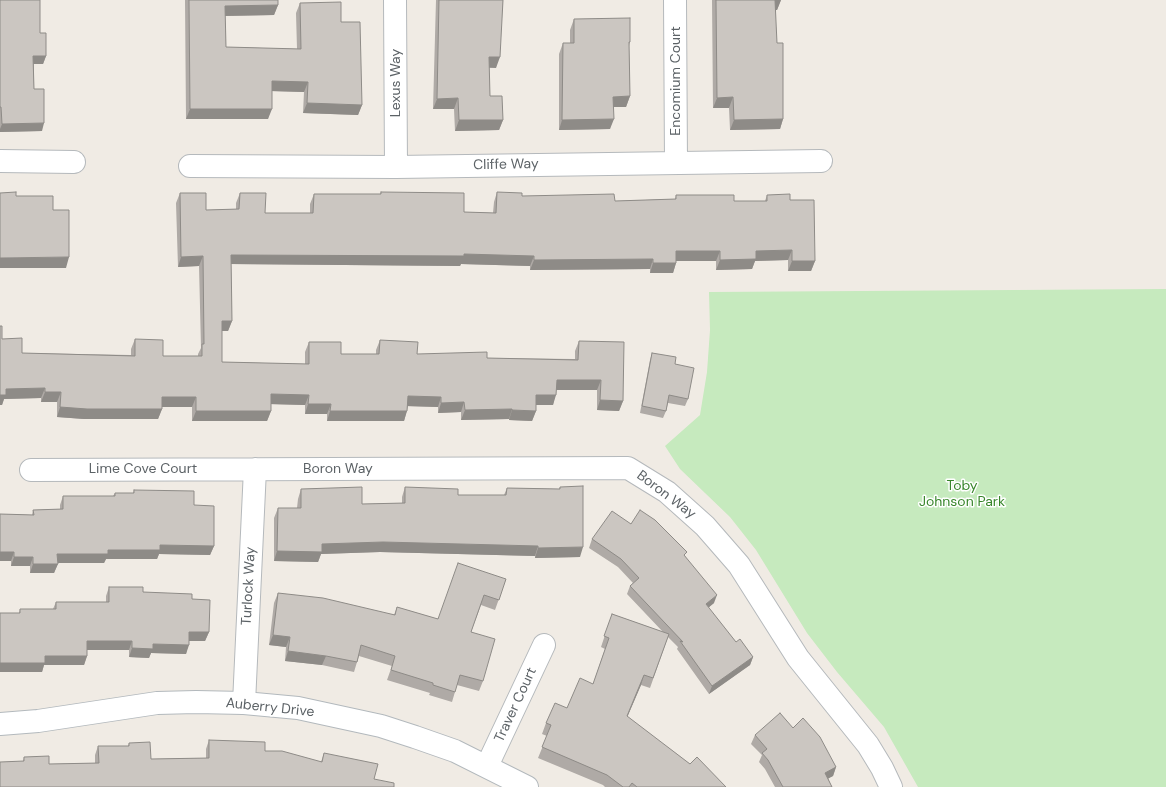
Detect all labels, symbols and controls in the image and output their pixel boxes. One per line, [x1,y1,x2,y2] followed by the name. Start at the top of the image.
[668,26,684,136] street label: Encomium Court
[388,49,404,117] street label: Lexus Way
[473,156,539,174] street label: Cliffe Way
[89,461,197,477] street label: Lime Cove Court
[303,461,373,477] street label: Boron Way
[633,467,699,523] street label: Boron Way
[919,478,1005,510] park label: Toby Johnson Park
[239,546,259,626] street label: Turlock Way
[491,665,541,745] street label: Traver Court
[225,695,315,721] street label: Auberry Drive

